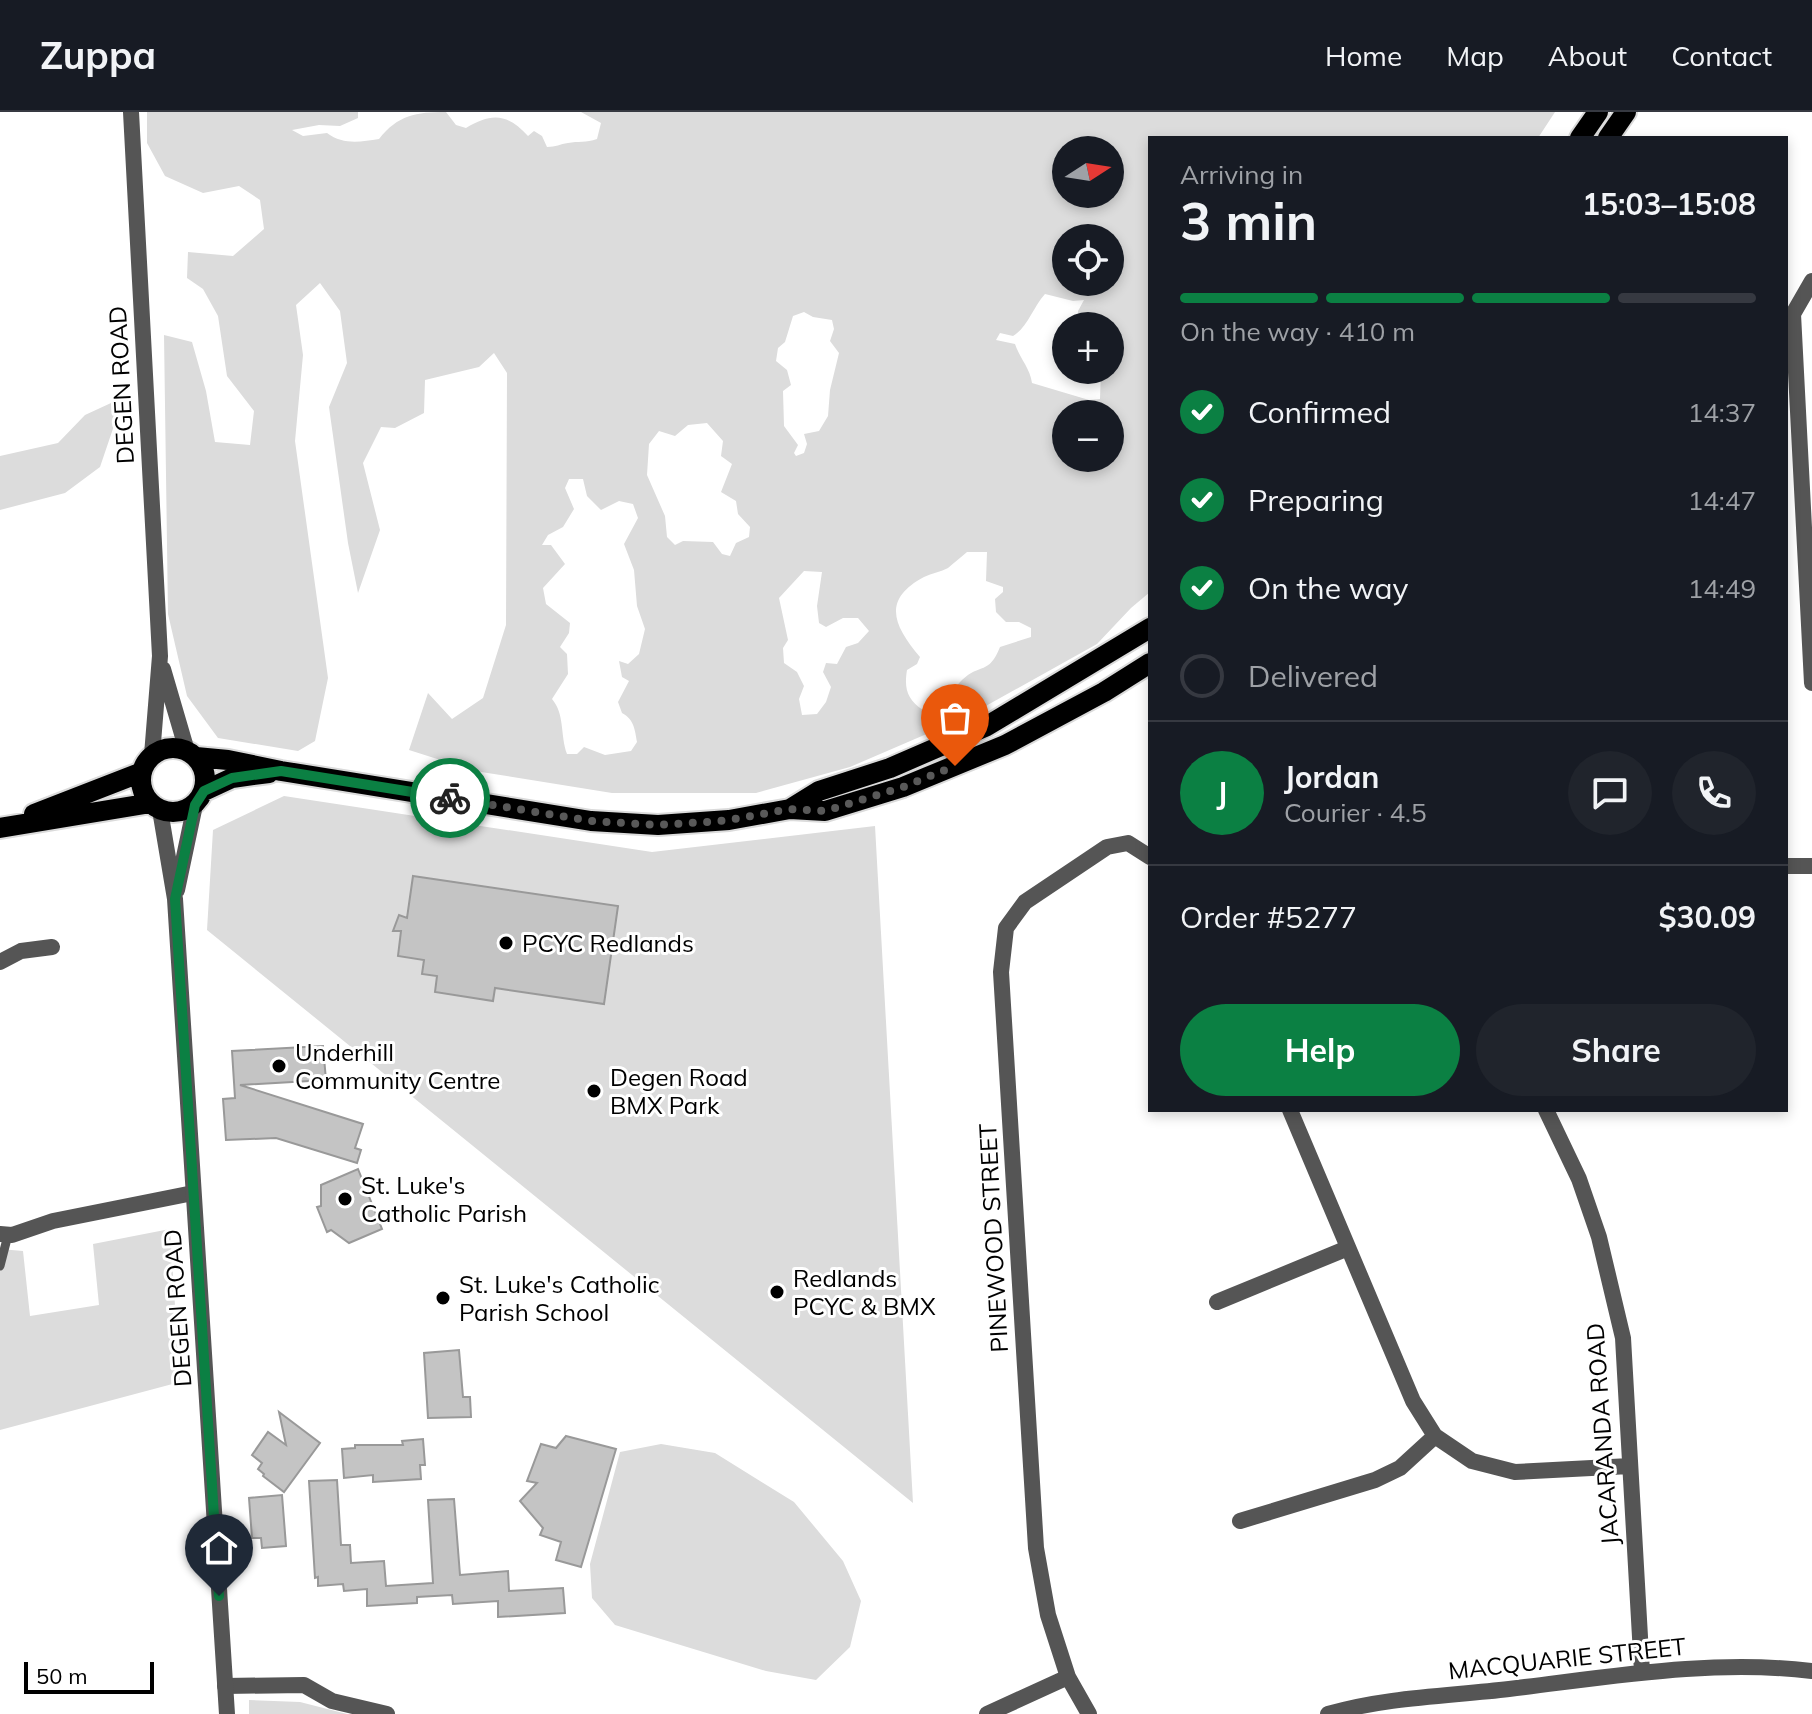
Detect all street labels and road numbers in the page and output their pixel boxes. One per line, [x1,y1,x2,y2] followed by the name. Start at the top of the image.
[102,305,140,465] street label: DEGEN ROAD
[972,1122,1014,1353] street label: PINEWOOD STREET
[157,1228,197,1388] street label: DEGEN ROAD
[1579,1322,1625,1546] street label: JACARANDA ROAD
[1447,1631,1688,1685] street label: MACQUARIE STREET

